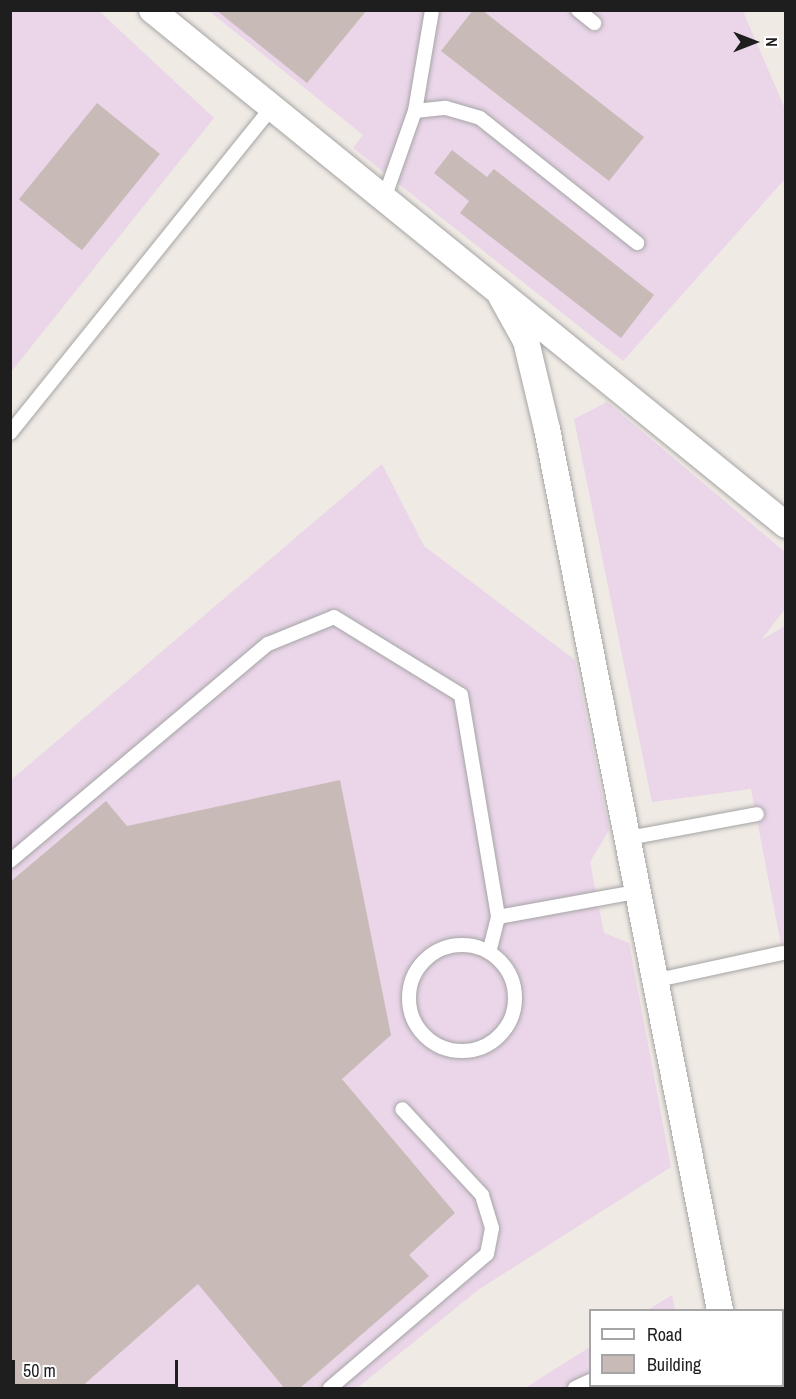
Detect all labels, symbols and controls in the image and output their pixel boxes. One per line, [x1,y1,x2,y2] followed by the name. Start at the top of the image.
[724,12,784,72] north arrow
[761,37,783,47] text: N
[589,1309,784,1387] legend
[647,1322,682,1347] text: Road
[15,1348,182,1386] scale bar
[647,1352,701,1377] text: Building
[23,1358,56,1383] text: 50 m

